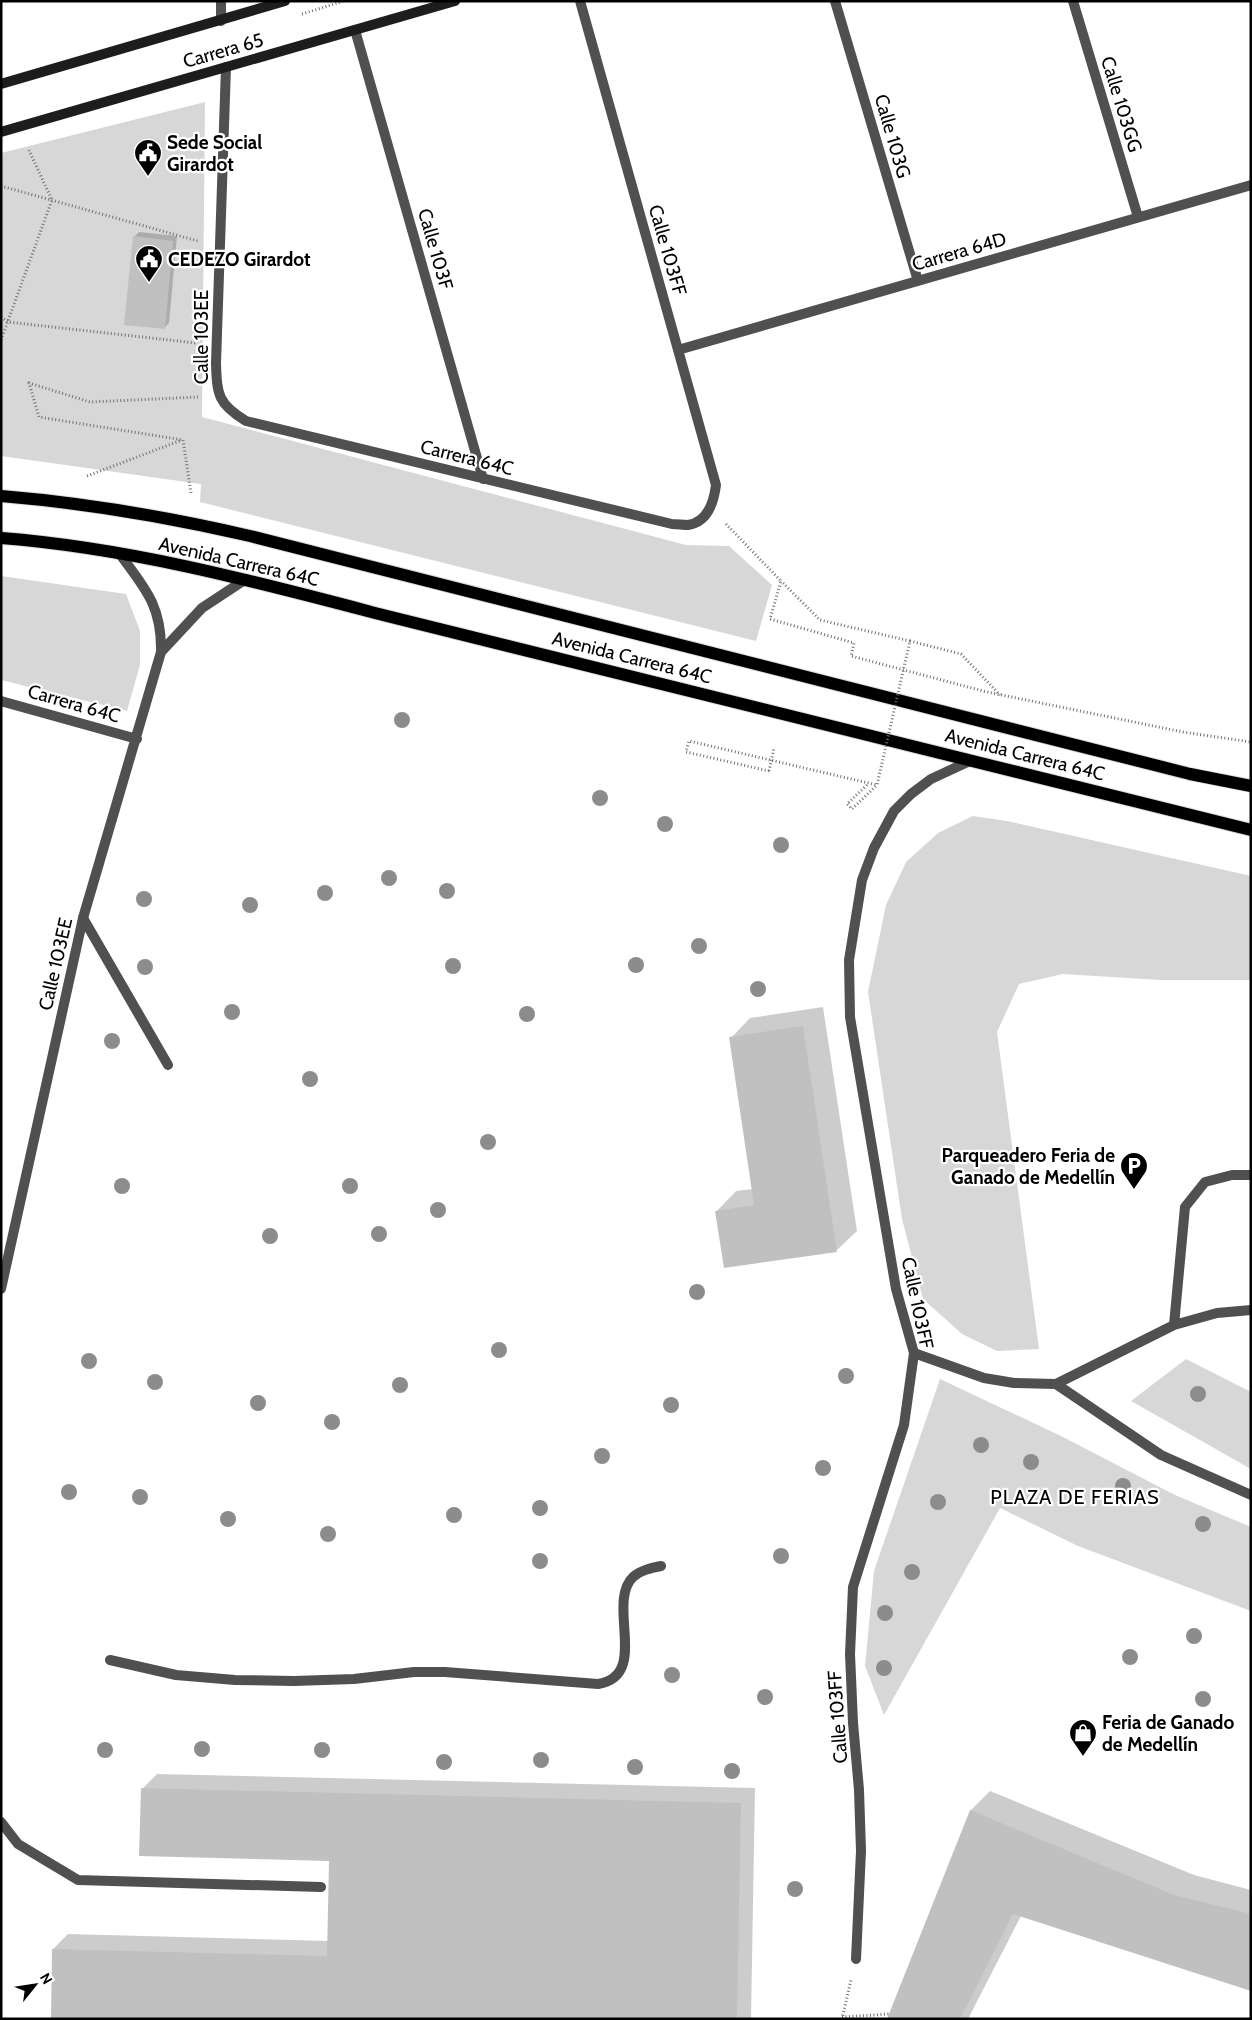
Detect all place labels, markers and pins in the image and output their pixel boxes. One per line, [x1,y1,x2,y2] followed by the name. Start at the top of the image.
[167,131,262,176] place label: Sede Social Girardot
[133,138,163,177] public building icon: Sede Social Girardot
[134,244,164,283] public building icon: CEDEZO Girardot
[168,248,311,271] place label: CEDEZO Girardot
[942,1144,1115,1189] place label: Parqueadero Feria de Ganado de Medellín
[1119,1151,1149,1190] parking icon: Parqueadero Feria de Ganado de Medellín
[1102,1711,1234,1756] place label: Feria de Ganado de Medellín
[1068,1718,1098,1757] shop icon: Feria de Ganado de Medellín

